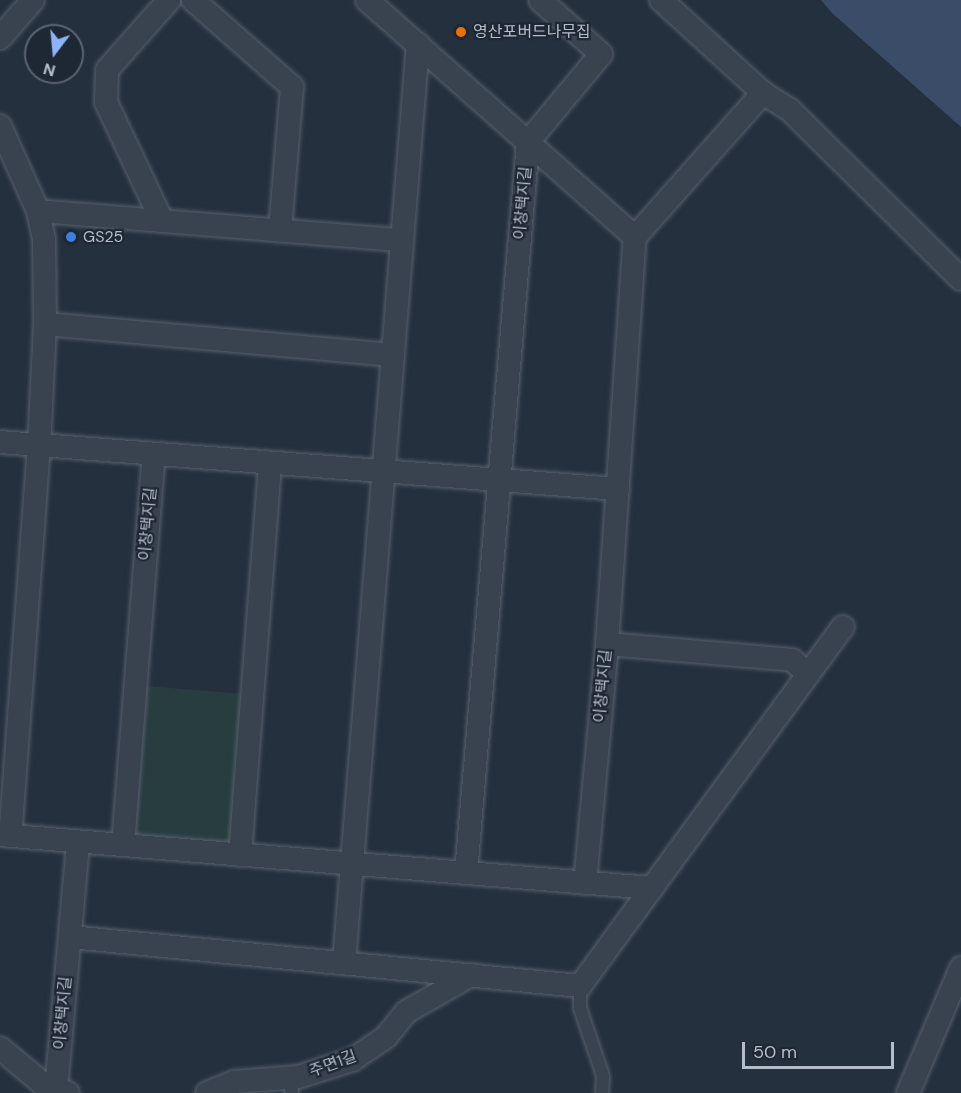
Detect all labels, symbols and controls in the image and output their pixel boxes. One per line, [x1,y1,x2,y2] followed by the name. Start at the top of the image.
[473,22,591,42] place label: 영산포버드나무집
[24,24,84,84] north arrow
[454,25,468,39] marker: 영산포버드나무집
[41,58,58,82] text: N
[510,166,536,240] street label: 이창택지길
[83,227,123,247] place label: GS25
[64,230,78,244] marker: GS25
[135,487,161,561] street label: 이창택지길
[590,649,616,723] street label: 이창택지길
[50,976,76,1050] street label: 이창택지길
[745,1030,896,1068] scale bar
[753,1040,797,1064] text: 50 m
[307,1047,359,1081] street label: 주면1길

